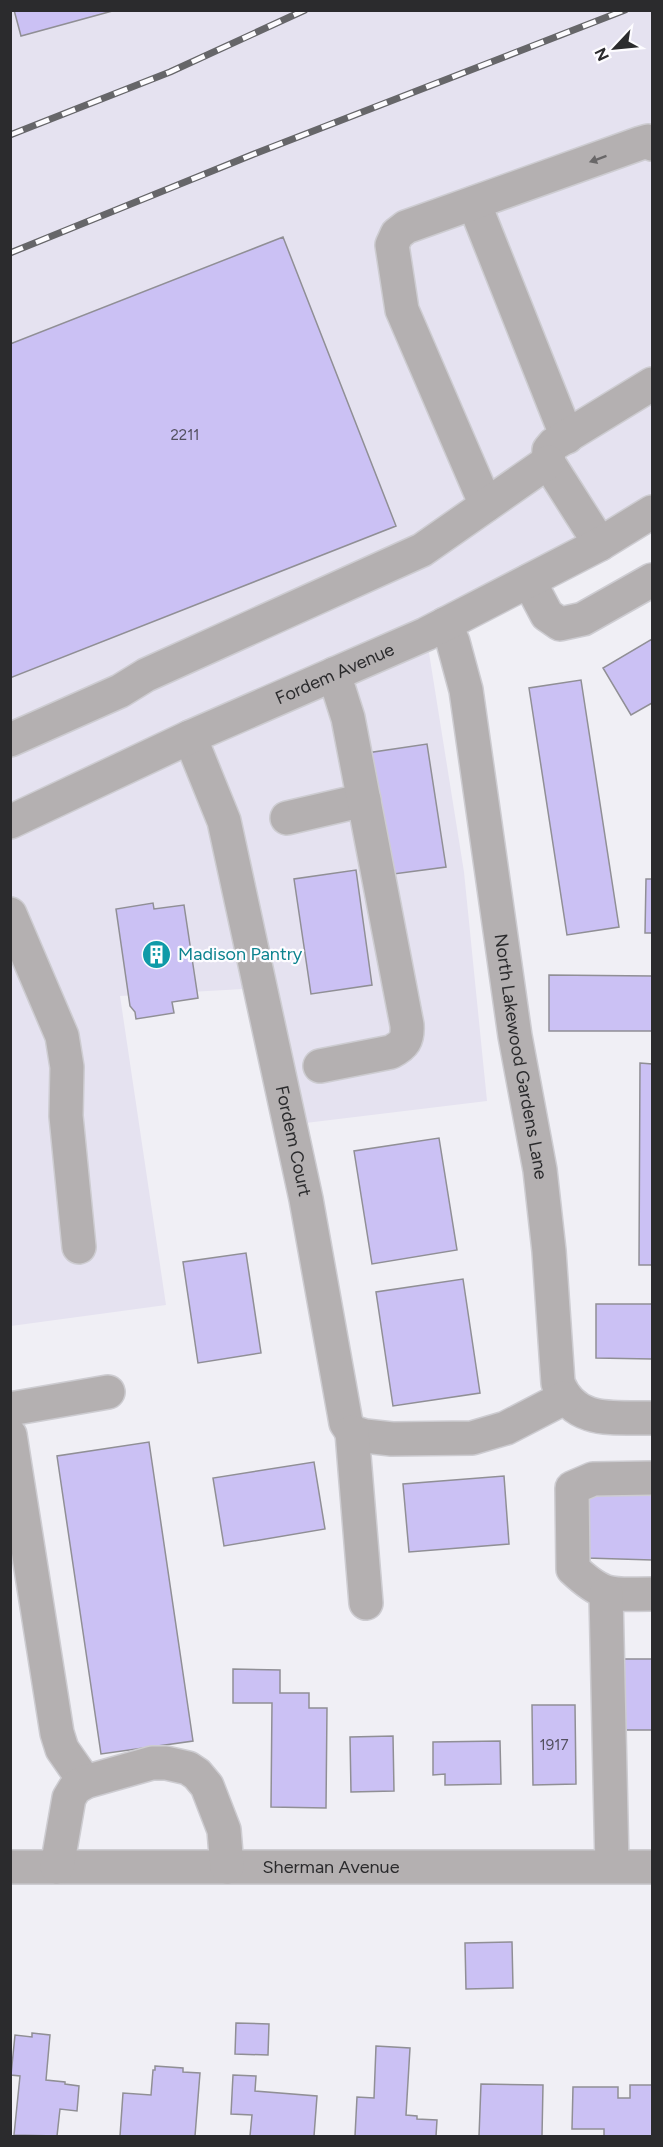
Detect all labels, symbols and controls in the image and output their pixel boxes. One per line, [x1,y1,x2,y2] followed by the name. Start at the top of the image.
[585,18,645,78] north arrow
[591,45,613,64] text: N
[589,154,607,164] one-way arrow
[170,426,200,444] house number: 2211
[272,638,398,709] street label: Fordem Avenue
[490,932,552,1181] street label: North Lakewood Gardens Lane
[141,938,173,970] building icon: Madison Pantry
[178,943,303,965] place label: Madison Pantry
[271,1083,316,1199] street label: Fordem Court
[540,1736,568,1754] house number: 1917
[263,1856,400,1878] street label: Sherman Avenue

